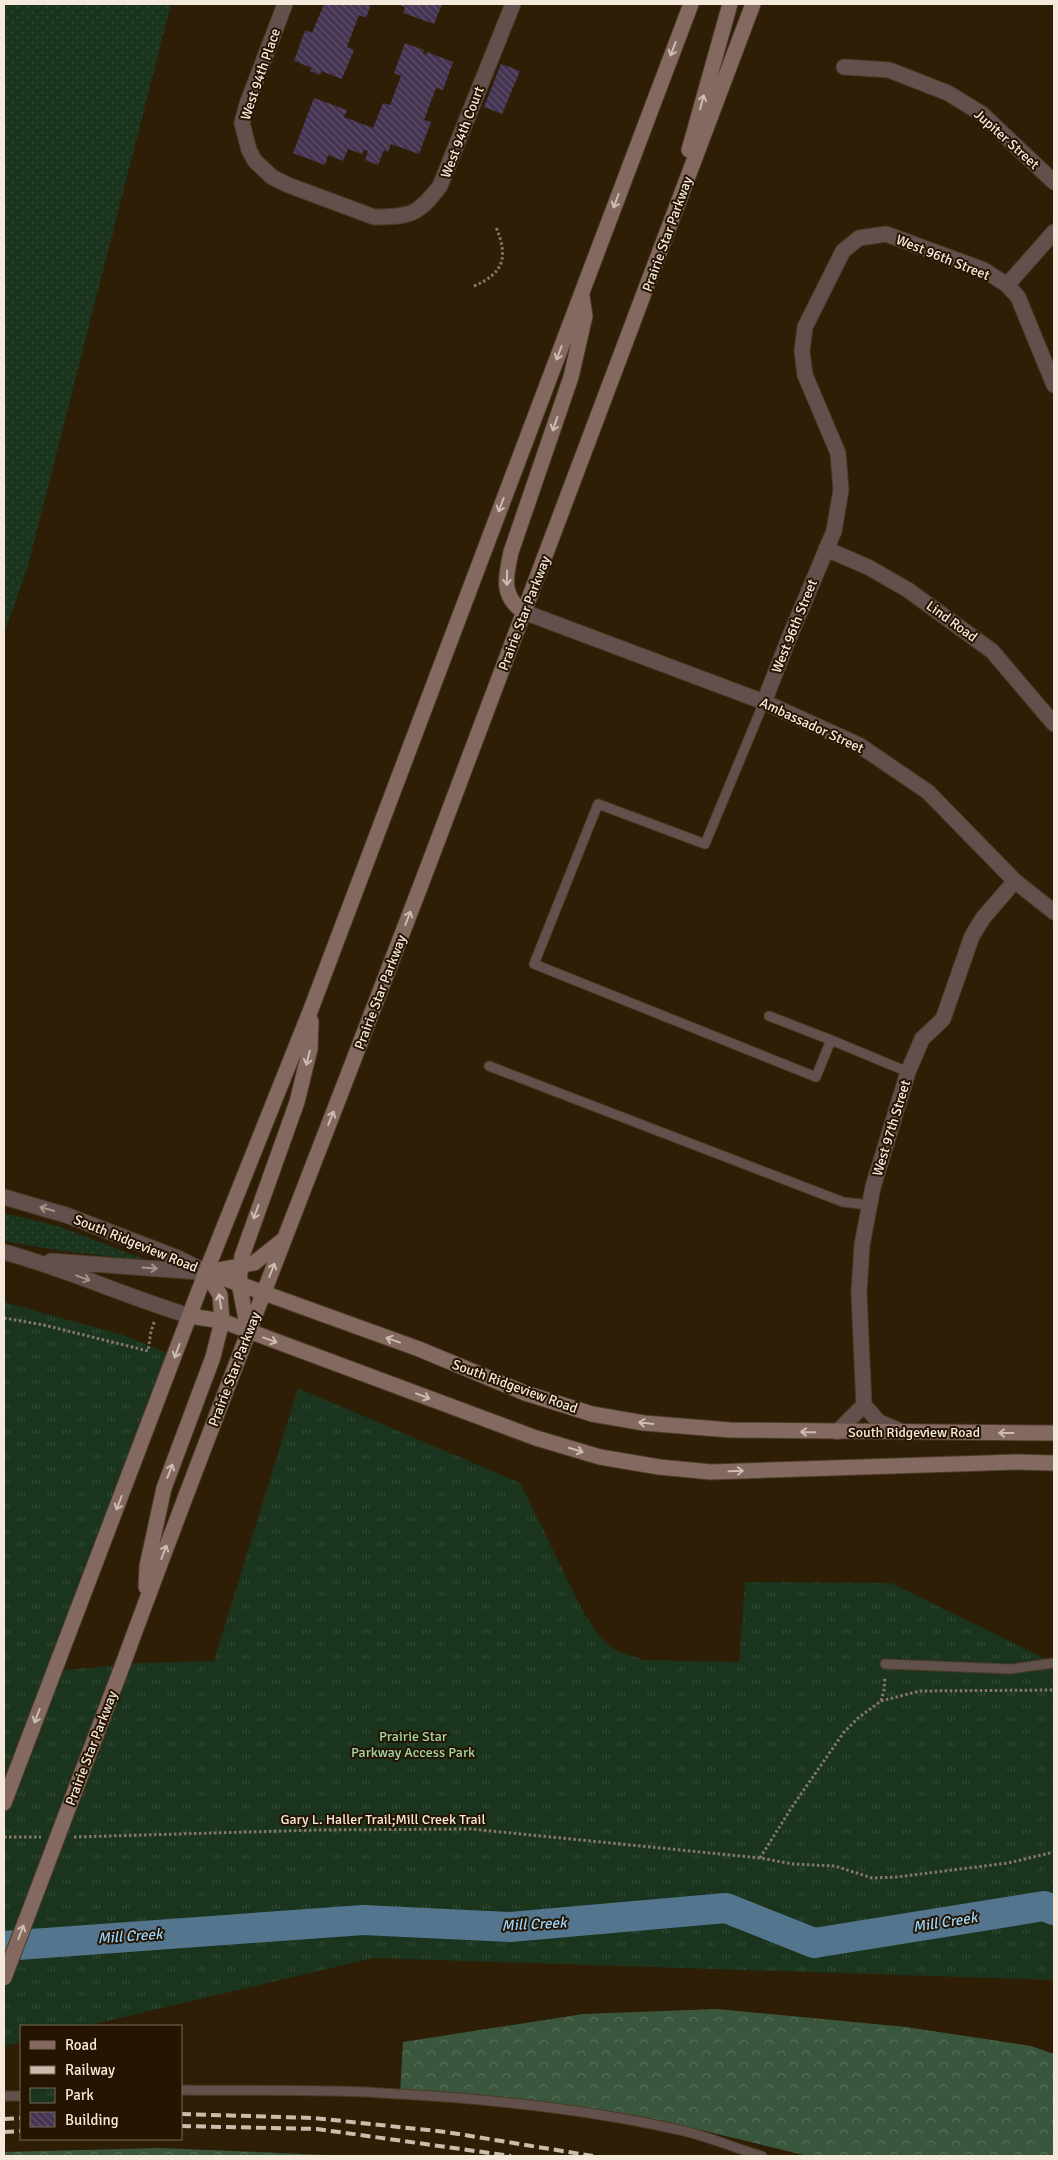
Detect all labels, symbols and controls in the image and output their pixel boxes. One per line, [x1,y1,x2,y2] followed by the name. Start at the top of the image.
[237,26,284,122] street label: West 94th Place
[668,41,677,57] one-way arrow
[437,84,488,180] street label: West 94th Court
[698,94,708,110] one-way arrow
[971,106,1043,173] street label: Jupiter Street
[639,174,696,294] street label: Prairie Star Parkway
[611,193,620,209] one-way arrow
[893,231,992,284] street label: West 96th Street
[554,345,563,361] one-way arrow
[550,415,559,431] one-way arrow
[496,497,505,513] one-way arrow
[495,553,554,673] street label: Prairie Star Parkway
[502,570,512,586] one-way arrow
[768,577,821,676] street label: West 96th Street
[923,597,981,646] street label: Lind Road
[757,694,867,757] street label: Ambassador Street
[404,910,413,926] one-way arrow
[351,932,410,1052] street label: Prairie Star Parkway
[303,1049,312,1065] one-way arrow
[869,1078,914,1178] street label: West 97th Street
[327,1111,336,1127] one-way arrow
[251,1203,260,1219] one-way arrow
[40,1204,56,1214] one-way arrow
[71,1211,200,1276] street label: South Ridgeview Road
[268,1262,277,1277] one-way arrow
[142,1263,158,1273] one-way arrow
[75,1274,90,1283] one-way arrow
[215,1293,225,1309] one-way arrow
[205,1309,264,1429] street label: Prairie Star Parkway
[385,1335,401,1344] one-way arrow
[262,1336,277,1345] one-way arrow
[172,1343,181,1358] one-way arrow
[450,1356,580,1417] street label: South Ridgeview Road
[414,1392,430,1401] one-way arrow
[638,1418,654,1428] one-way arrow
[848,1424,980,1441] street label: South Ridgeview Road
[800,1427,816,1436] one-way arrow
[998,1428,1014,1438] one-way arrow
[567,1445,583,1455] one-way arrow
[166,1464,175,1480] one-way arrow
[728,1467,744,1476] one-way arrow
[114,1494,123,1510] one-way arrow
[160,1545,169,1561] one-way arrow
[62,1688,121,1808] street label: Prairie Star Parkway
[32,1708,41,1724] one-way arrow
[351,1728,475,1761] park label: Prairie Star Parkway Access Park
[281,1811,486,1828] street label: Gary L. Haller Trail;Mill Creek Trail
[911,1908,980,1936] water label: Mill Creek
[501,1913,568,1935] water label: Mill Creek
[17,1925,26,1941] one-way arrow
[97,1925,165,1947] water label: Mill Creek
[20,2025,182,2140] legend
[65,2036,97,2054] text: Road
[65,2061,115,2079] text: Railway
[65,2086,94,2104] text: Park
[65,2111,119,2129] text: Building

